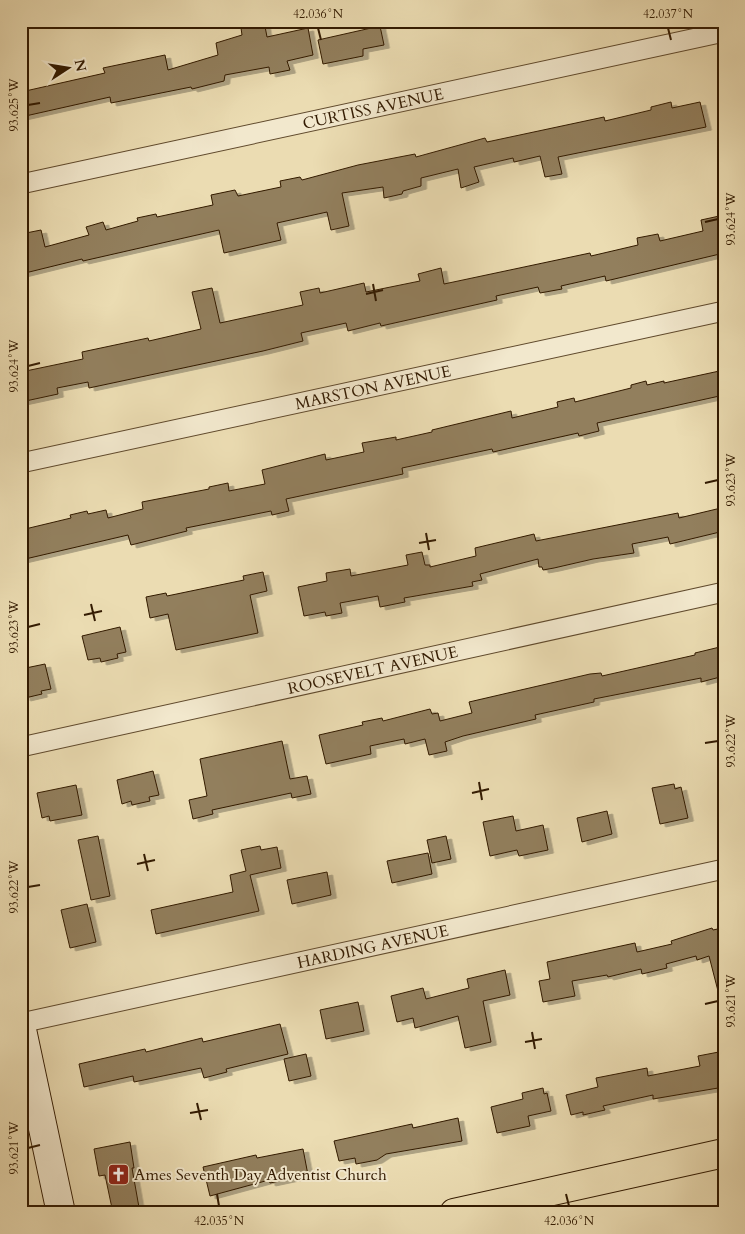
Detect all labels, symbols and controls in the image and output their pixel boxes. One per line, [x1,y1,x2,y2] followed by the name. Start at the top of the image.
[293,6,344,22] text: 42.036°N
[643,6,694,22] text: 42.037°N
[42,42,92,92] north arrow
[70,57,91,73] text: N
[6,78,22,132] text: 93.625°W
[301,83,446,135] street label: CURTISS AVENUE
[723,192,739,246] text: 93.624°W
[6,339,22,393] text: 93.624°W
[293,360,453,415] street label: MARSTON AVENUE
[723,453,739,507] text: 93.623°W
[6,600,22,654] text: 93.623°W
[286,641,460,700] street label: ROOSEVELT AVENUE
[723,714,739,768] text: 93.622°W
[6,860,22,914] text: 93.622°W
[295,920,451,974] street label: HARDING AVENUE
[723,974,739,1028] text: 93.621°W
[6,1121,22,1175] text: 93.621°W
[106,1162,130,1186] church icon: Ames Seventh Day Adventist Church
[134,1164,387,1186] place label: Ames Seventh Day Adventist Church
[194,1213,245,1229] text: 42.035°N
[544,1213,595,1229] text: 42.036°N

